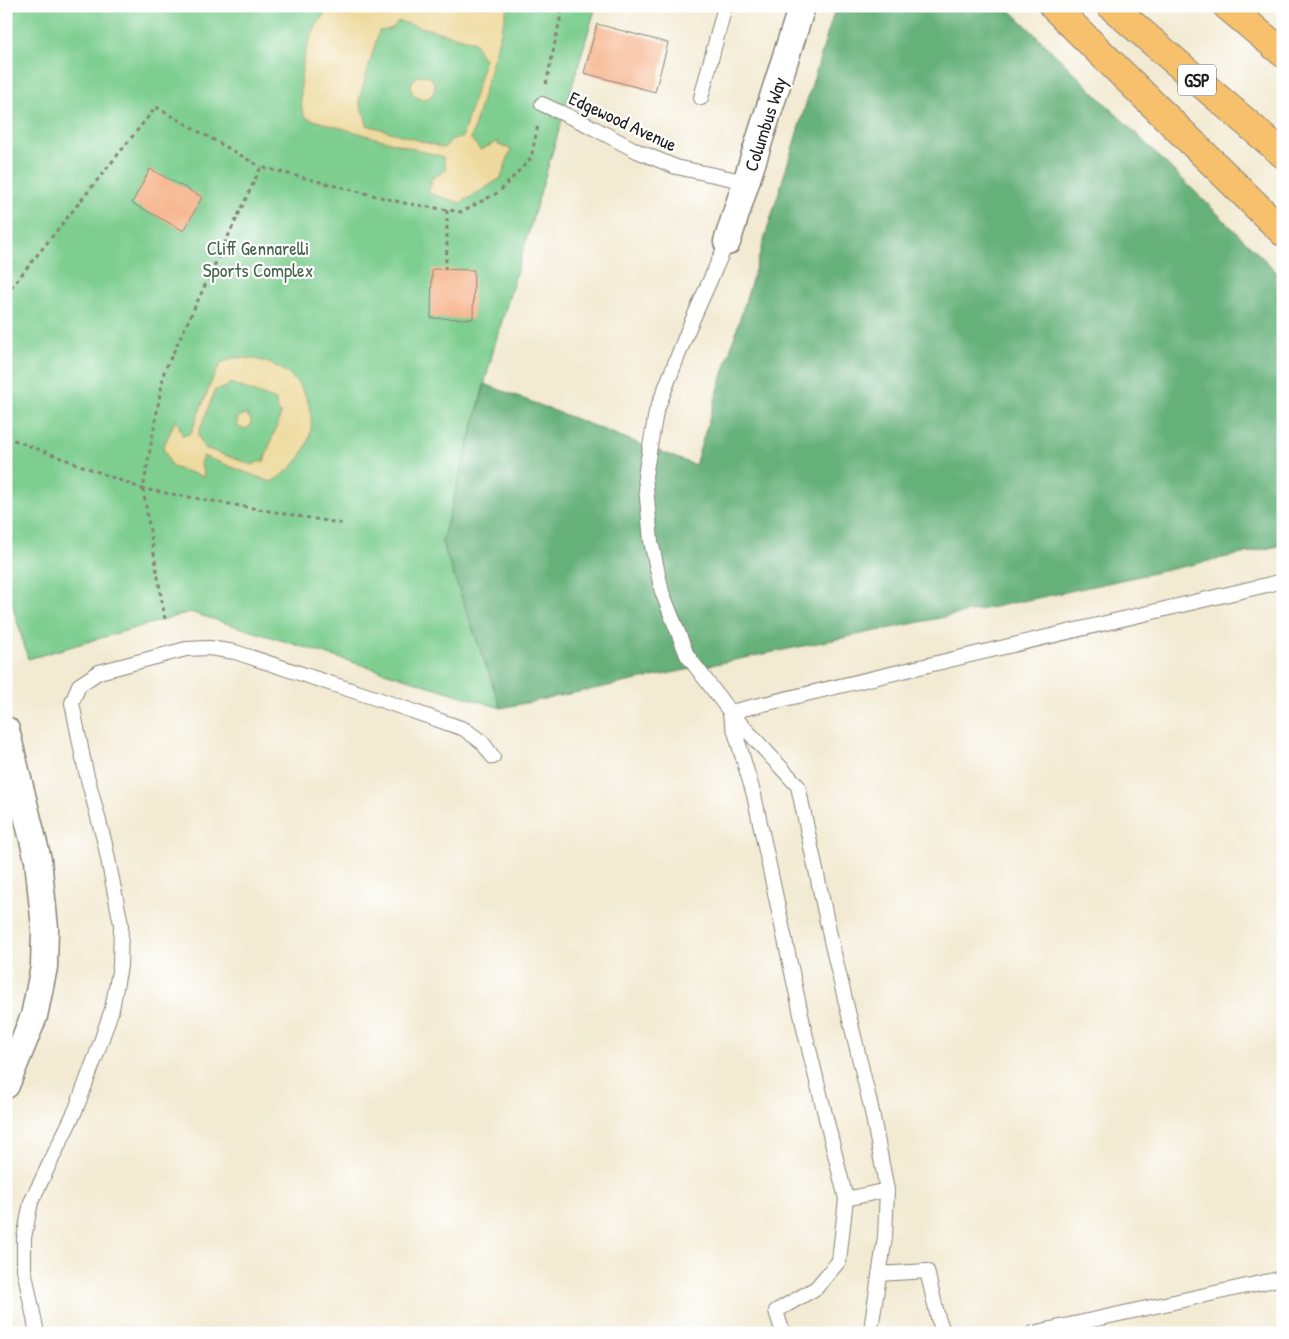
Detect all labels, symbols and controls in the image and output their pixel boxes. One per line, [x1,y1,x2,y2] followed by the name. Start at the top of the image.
[1178,64,1216,96] road number: GSP
[738,73,792,175] street label: Columbus Way
[565,85,681,157] street label: Edgewood Avenue
[203,235,313,283] park label: Cliff Gennarelli Sports Complex

